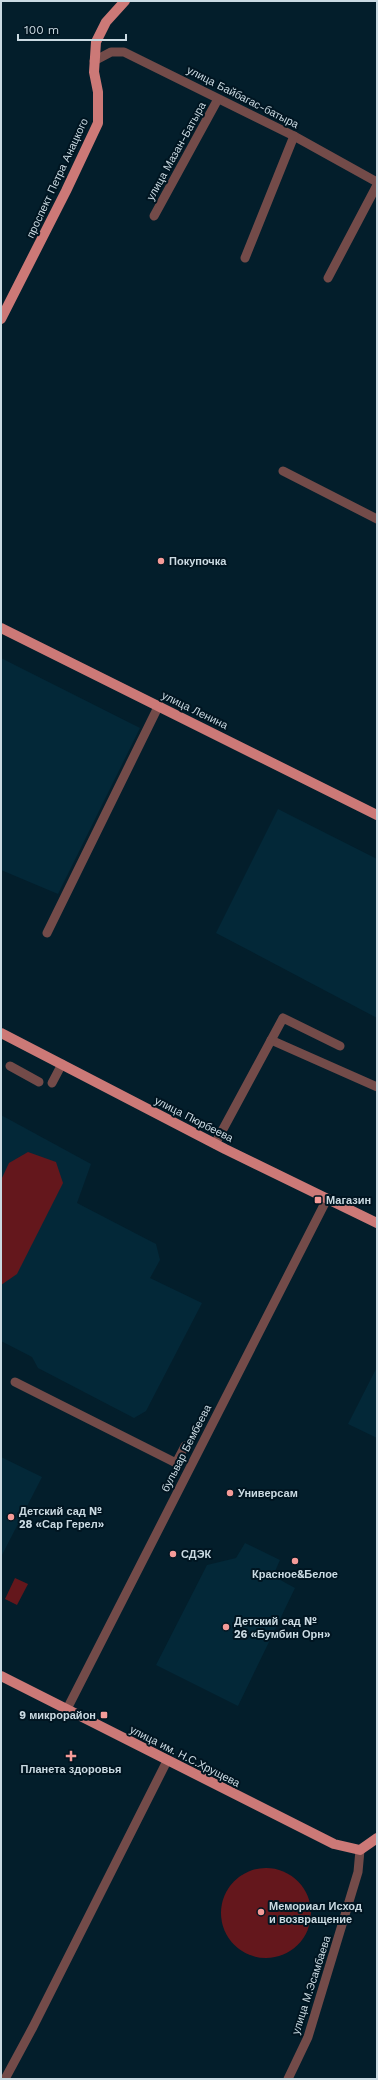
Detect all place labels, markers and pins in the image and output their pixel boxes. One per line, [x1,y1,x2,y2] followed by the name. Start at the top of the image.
[169,555,227,568] place label: Покупочка
[156,556,166,566] marker: Покупочка
[326,1194,371,1207] place label: Магазин
[313,1195,323,1205] marker: Магазин
[238,1487,298,1500] place label: Универсам
[225,1488,235,1498] marker: Универсам
[19,1505,105,1531] place label: Детский сад № 28 «Сар Герел»
[6,1512,16,1522] marker: Детский сад № 28 «Сар Герел»
[181,1548,211,1561] place label: СДЭК
[168,1549,178,1559] marker: СДЭК
[290,1556,300,1566] marker: Красное&Белое
[252,1568,338,1581] place label: Красное&Белое
[234,1615,331,1641] place label: Детский сад № 26 «Бумбин Орн»
[221,1622,231,1632] marker: Детский сад № 26 «Бумбин Орн»
[19,1709,96,1722] place label: 9 микрорайон
[99,1710,109,1720] marker: 9 микрорайон
[66,1751,76,1761] marker: Планета здоровья
[21,1763,121,1776] place label: Планета здоровья
[269,1900,362,1926] place label: Мемориал Исход и возвращение
[256,1907,266,1917] marker: Мемориал Исход и возвращение

